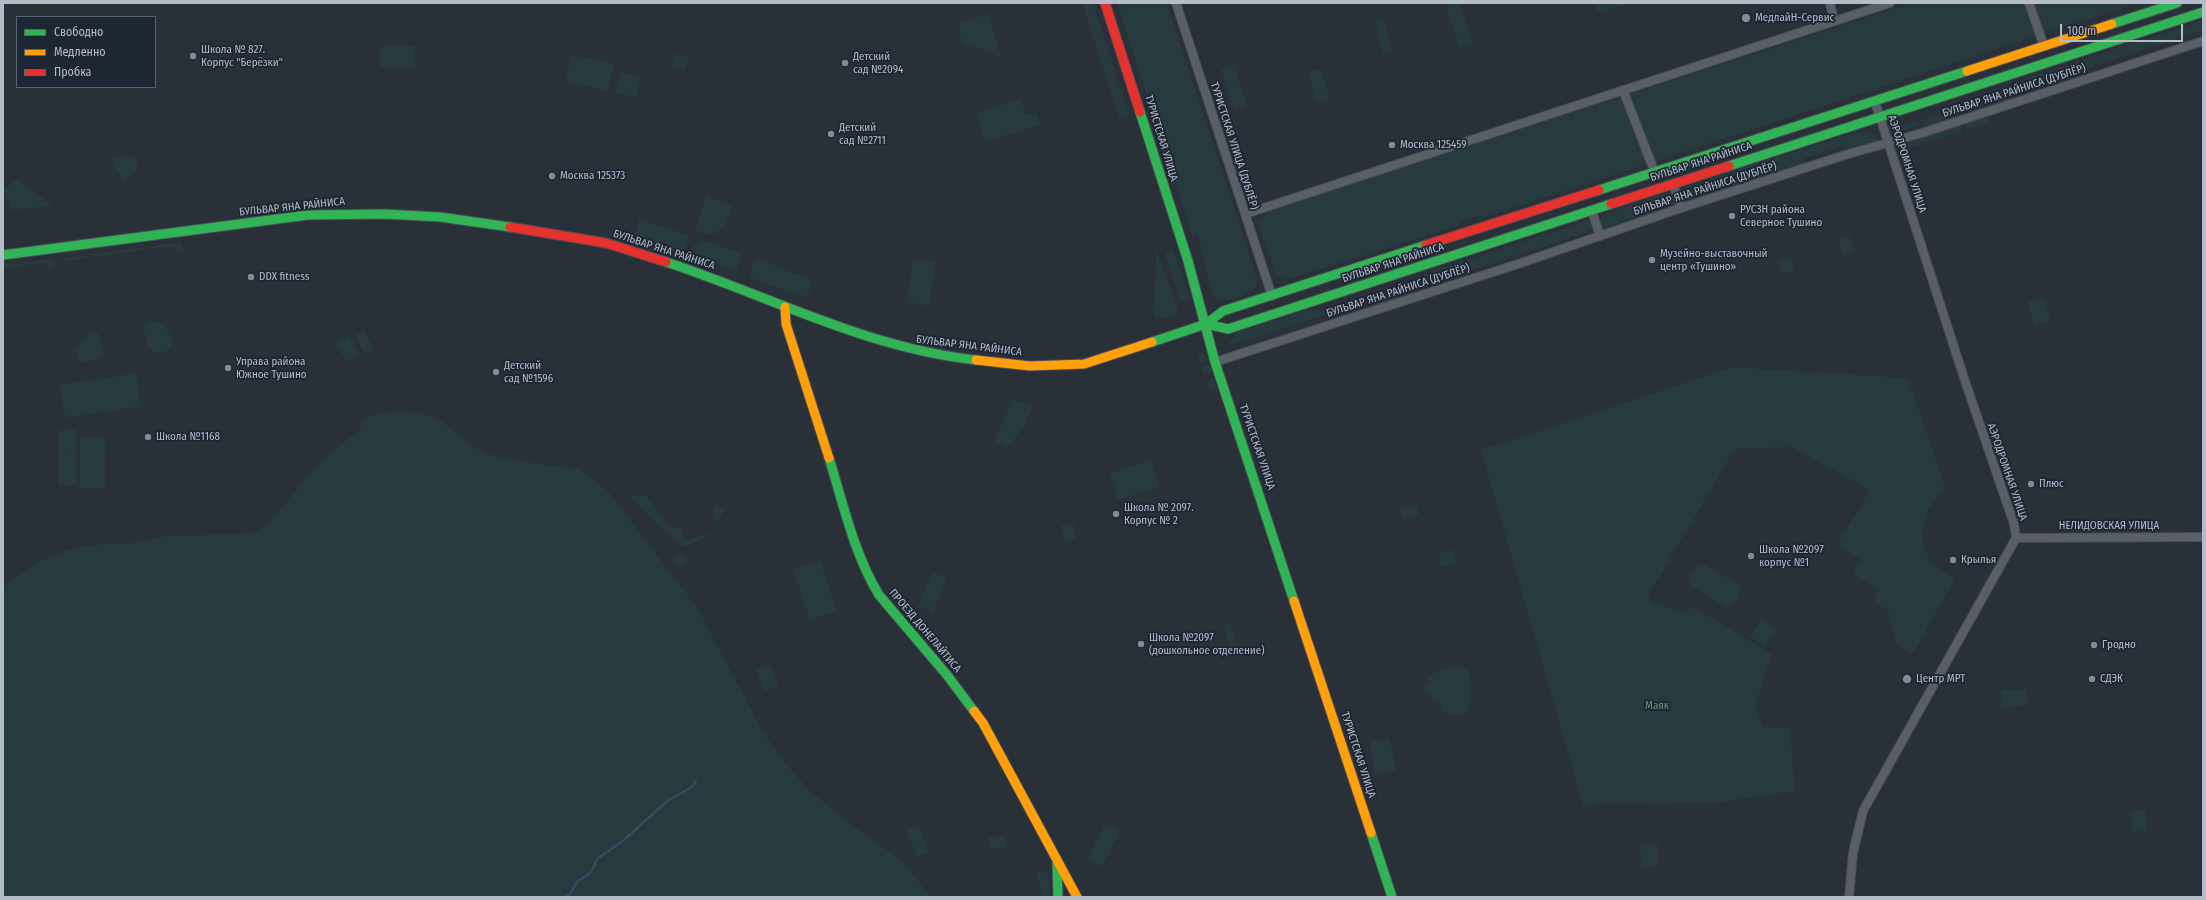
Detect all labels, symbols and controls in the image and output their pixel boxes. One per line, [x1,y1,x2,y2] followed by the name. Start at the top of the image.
[1755,11,1834,25] place label: МедлайН-Сервис
[1740,12,1752,24] marker: МедлайН-Сервис
[16,16,156,88] legend
[2062,16,2185,42] scale bar
[2067,24,2096,38] text: 100 m
[54,25,103,39] text: Свободно
[201,43,283,69] place label: Школа № 827. Корпус "Берёзки"
[54,45,106,59] text: Медленно
[853,50,903,76] place label: Детский сад №2094
[188,51,198,61] marker: Школа № 827. Корпус "Берёзки"
[840,58,850,68] marker: Детский сад №2094
[1941,62,2087,120] street label: БУЛЬВАР ЯНА РАЙНИСА (ДУБЛЁР)
[54,65,92,79] text: Пробка
[1207,81,1261,211] street label: ТУРИСТСКАЯ УЛИЦА (ДУБЛЁР)
[1142,93,1180,183] street label: ТУРИСТСКАЯ УЛИЦА
[1885,113,1929,215] street label: АЭРОДРОМНАЯ УЛИЦА
[839,121,886,147] place label: Детский сад №2711
[826,129,836,139] marker: Детский сад №2711
[1400,138,1467,152] place label: Москва 125459
[1648,139,1754,185] street label: БУЛЬВАР ЯНА РАЙНИСА
[1387,140,1397,150] marker: Москва 125459
[1632,160,1778,218] street label: БУЛЬВАР ЯНА РАЙНИСА (ДУБЛЁР)
[560,169,625,183] place label: Москва 125373
[547,171,557,181] marker: Москва 125373
[238,195,346,219] street label: БУЛЬВАР ЯНА РАЙНИСА
[1740,203,1822,229] place label: РУСЗН района Северное Тушино
[1727,211,1737,221] marker: РУСЗН района Северное Тушино
[611,227,717,273] street label: БУЛЬВАР ЯНА РАЙНИСА
[1340,240,1446,286] street label: БУЛЬВАР ЯНА РАЙНИСА
[1660,247,1767,273] place label: Музейно-выставочный центр «Тушино»
[1647,255,1657,265] marker: Музейно-выставочный центр «Тушино»
[1325,262,1471,320] street label: БУЛЬВАР ЯНА РАЙНИСА (ДУБЛЁР)
[259,270,309,284] place label: DDX fitness
[246,272,256,282] marker: DDX fitness
[915,333,1023,359] street label: БУЛЬВАР ЯНА РАЙНИСА
[236,355,307,381] place label: Управа района Южное Тушино
[504,359,553,385] place label: Детский сад №1596
[223,363,233,373] marker: Управа района Южное Тушино
[491,367,501,377] marker: Детский сад №1596
[1236,402,1278,492] street label: ТУРИСТСКАЯ УЛИЦА
[1984,422,2030,522] street label: АЭРОДРОМНАЯ УЛИЦА
[156,430,220,444] place label: Школа №1168
[143,432,153,442] marker: Школа №1168
[2039,477,2064,491] place label: Плюс
[2026,479,2036,489] marker: Плюс
[1124,501,1194,527] place label: Школа № 2097. Корпус № 2
[1111,509,1121,519] marker: Школа № 2097. Корпус № 2
[2059,519,2159,533] street label: НЕЛИДОВСКАЯ УЛИЦА
[1759,543,1824,569] place label: Школа №2097 корпус №1
[1746,551,1756,561] marker: Школа №2097 корпус №1
[1961,553,1996,567] place label: Крылья
[1948,555,1958,565] marker: Крылья
[886,586,964,676] street label: ПРОЕЗД ДОНЕЛАЙТИСА
[1149,631,1264,657] place label: Школа №2097 (дошкольное отделение)
[2102,638,2136,652] place label: Гродно
[1136,639,1146,649] marker: Школа №2097 (дошкольное отделение)
[2089,640,2099,650] marker: Гродно
[1916,672,1965,686] place label: Центр МРТ
[2100,672,2123,686] place label: СДЭК
[1901,673,1913,685] marker: Центр МРТ
[2087,674,2097,684] marker: СДЭК
[1645,699,1669,713] park label: Маяк
[1338,710,1378,800] street label: ТУРИСТСКАЯ УЛИЦА

